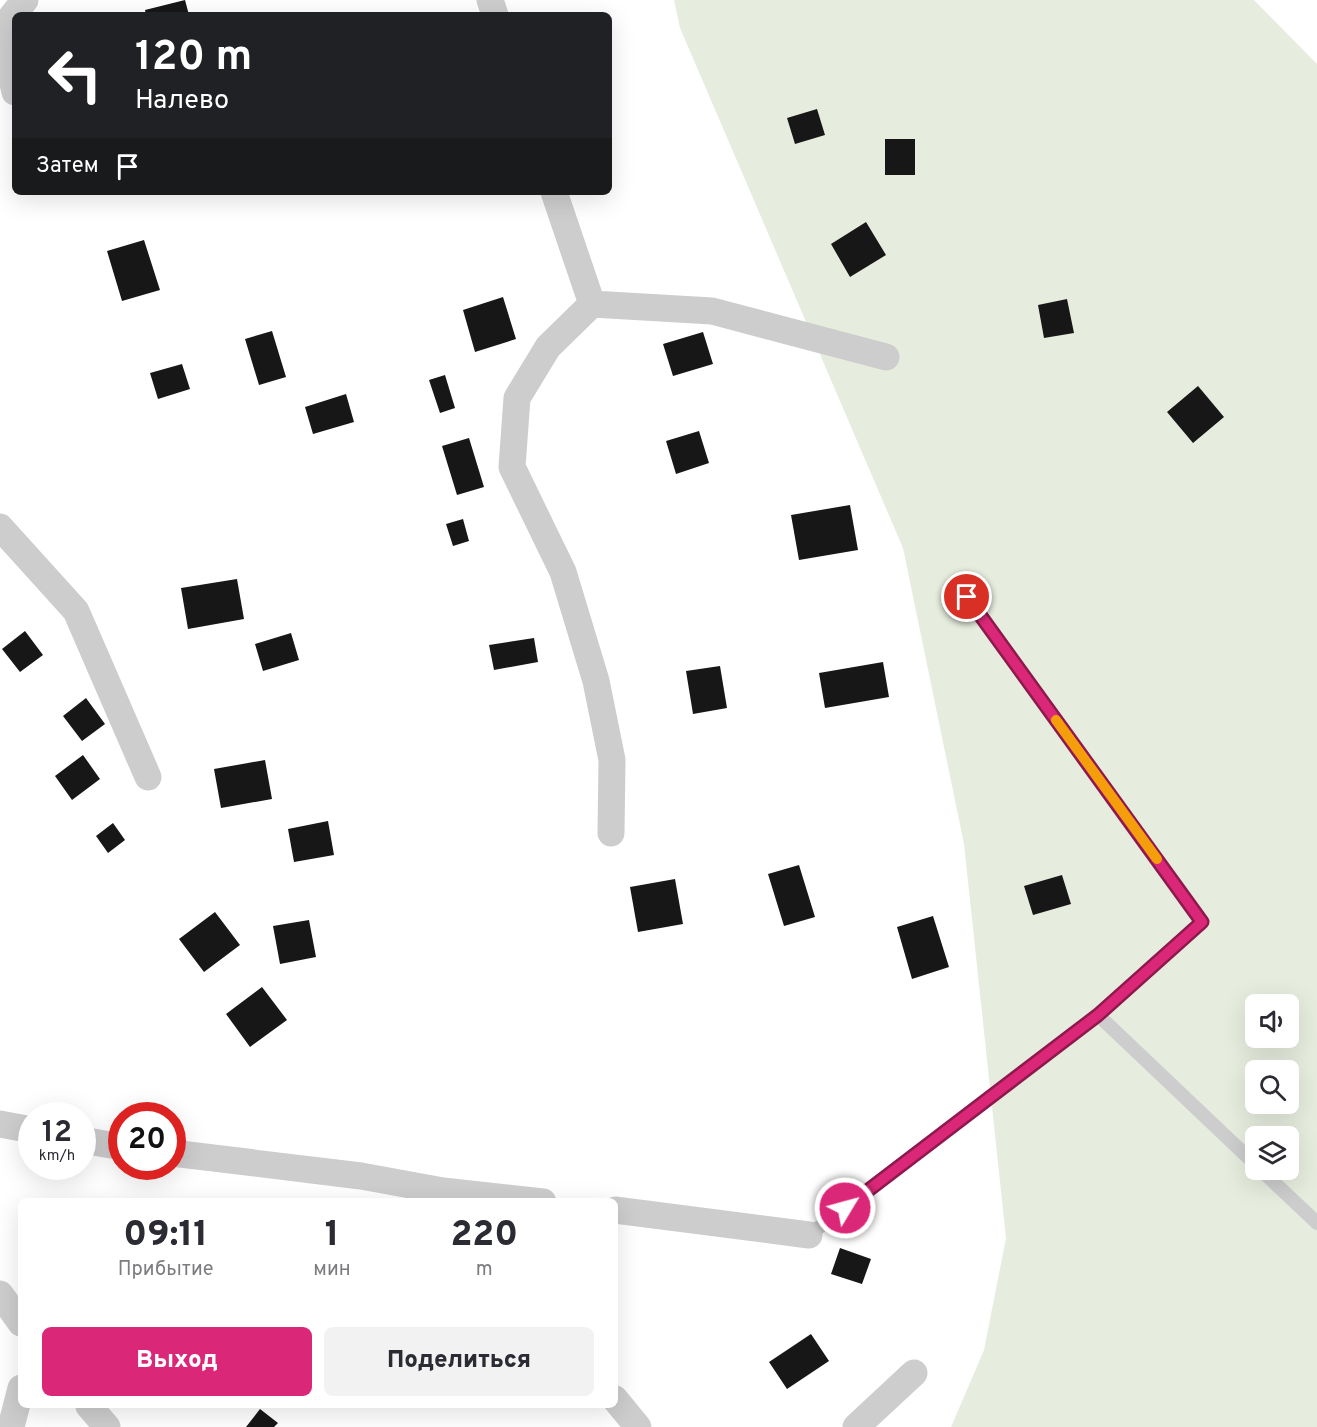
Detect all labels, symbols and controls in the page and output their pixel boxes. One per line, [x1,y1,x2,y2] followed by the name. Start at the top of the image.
[135,32,252,85] text: 120 m
[36,36,114,114] icon: left
[135,84,229,118] text: Налево
[111,150,144,183] icon: arrive
[36,153,99,180] text: Затем
[941,571,992,622] pin
[950,580,983,613] icon: arrive
[1245,994,1299,1180] map controls
[1245,994,1299,1048] button: sound
[1245,1060,1299,1114] button: search
[108,1102,186,1180] speed limit sign: 20
[42,1115,72,1152] text: 12
[1245,1126,1299,1180] button: layers
[39,1147,75,1166] text: km/h
[813,1176,877,1240] position arrow
[123,1213,208,1259] text: 09:11
[325,1213,339,1259] text: 1
[450,1213,518,1259] text: 220
[118,1257,214,1283] text: Прибытие
[313,1257,351,1283] text: мин
[476,1257,493,1283] text: m
[42,1327,312,1396] button: Выход
[324,1327,594,1396] button: Поделиться

